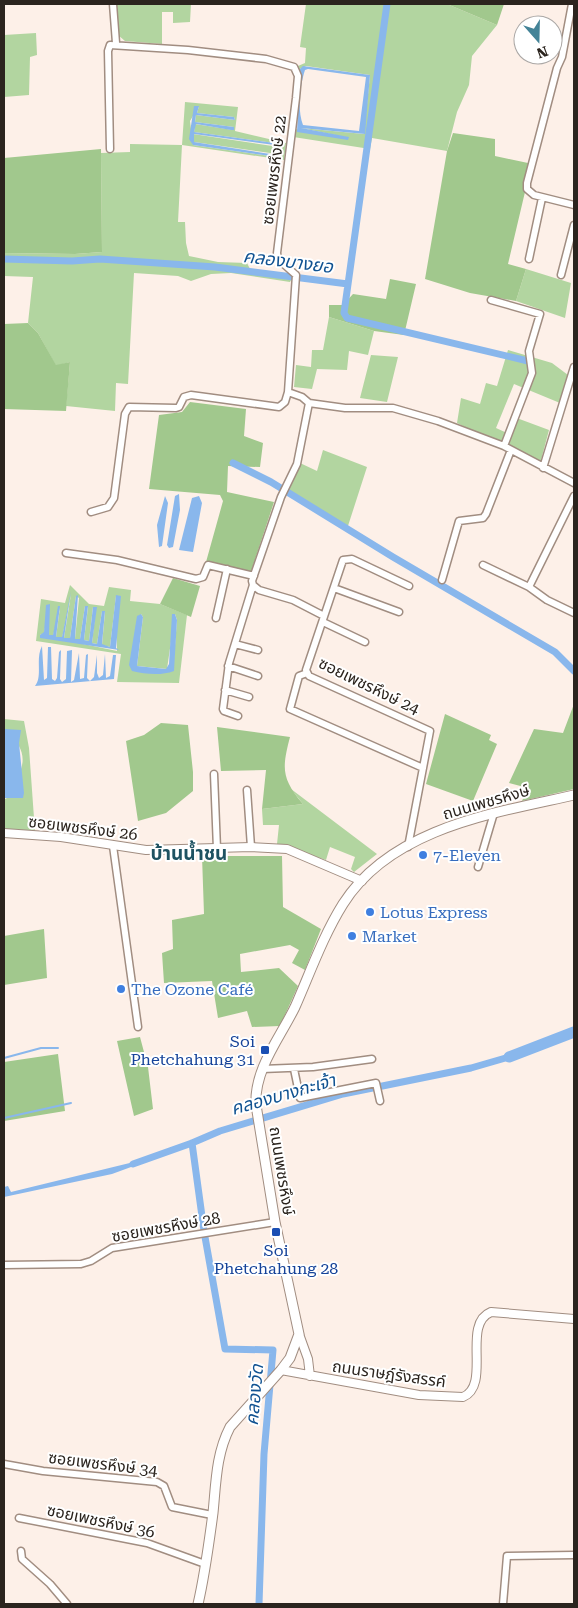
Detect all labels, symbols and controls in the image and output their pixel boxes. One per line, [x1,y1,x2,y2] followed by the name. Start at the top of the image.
[513,15,563,65] north arrow
[534,43,550,62] text: N
[258,114,290,226] street label: ซอยเพชรหึงษ์ 22
[242,245,335,277] water label: คลองบางยอ
[315,653,423,719] street label: ซอยเพชรหึงษ์ 24
[440,781,532,823] street label: ถนนเพชรหึงษ์
[27,812,139,844] street label: ซอยเพชรหึงษ์ 26
[151,840,227,865] district label: บ้านน้ำชน
[433,846,501,865] place label: 7-Eleven
[417,849,429,861] marker: 7-Eleven
[380,903,488,922] place label: Lotus Express
[364,906,376,918] marker: Lotus Express
[362,927,417,946] place label: Market
[346,930,358,942] marker: Market
[131,980,253,999] place label: The Ozone Café
[115,983,127,995] marker: The Ozone Café
[130,1032,255,1069] place label: Soi Phetchahung 31
[259,1044,271,1056] marker: Soi Phetchahung 31
[228,1069,338,1119] water label: คลองบางกะเจ้า
[266,1125,298,1217] street label: ถนนเพชรหึงษ์
[110,1208,222,1246] street label: ซอยเพชรหึงษ์ 28
[270,1226,282,1238] marker: Soi Phetchahung 28
[214,1241,338,1278] place label: Soi Phetchahung 28
[331,1357,447,1391] street label: ถนนราษฎ์รังสรรค์
[241,1363,267,1426] water label: คลองวัด
[47,1448,159,1480] street label: ซอยเพชรหึงษ์ 34
[45,1500,157,1542] street label: ซอยเพชรหึงษ์ 36

